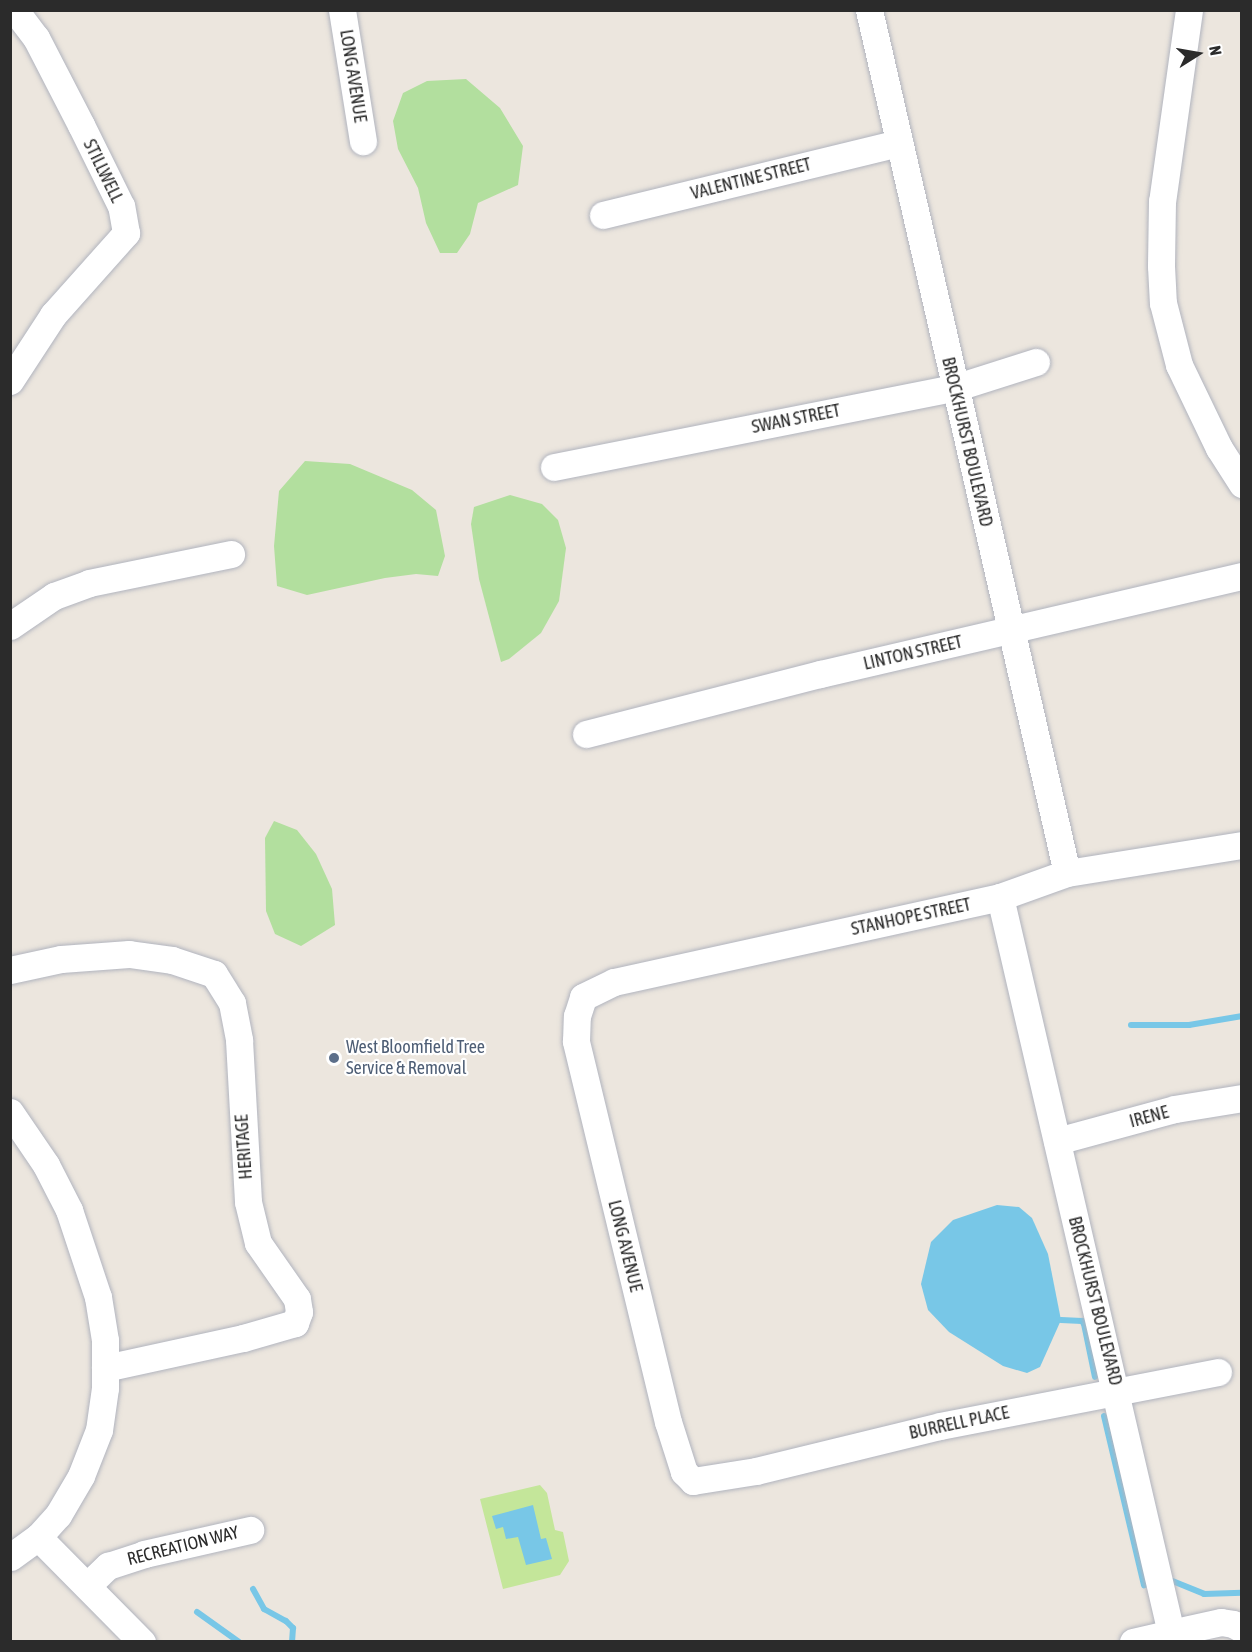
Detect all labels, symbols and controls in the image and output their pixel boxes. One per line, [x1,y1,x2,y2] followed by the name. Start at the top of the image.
[1168,24,1228,84] north arrow
[335,28,371,124] street label: LONG AVENUE
[1206,44,1225,57] text: N
[78,136,128,206] street label: STILLWELL
[688,154,814,204] street label: VALENTINE STREET
[937,355,997,529] street label: BROCKHURST BOULEVARD
[750,400,842,438] street label: SWAN STREET
[861,631,965,675] street label: LINTON STREET
[849,894,973,940] street label: STANHOPE STREET
[346,1037,485,1080] place label: West Bloomfield Tree Service & Removal
[327,1051,341,1065] marker: West Bloomfield Tree Service & Removal
[1127,1101,1171,1133] street label: IRENE
[231,1114,257,1180] street label: HERITAGE
[603,1198,647,1294] street label: LONG AVENUE
[1064,1214,1126,1388] street label: BROCKHURST BOULEVARD
[907,1402,1011,1444] street label: BURRELL PLACE
[125,1522,241,1570] street label: RECREATION WAY

